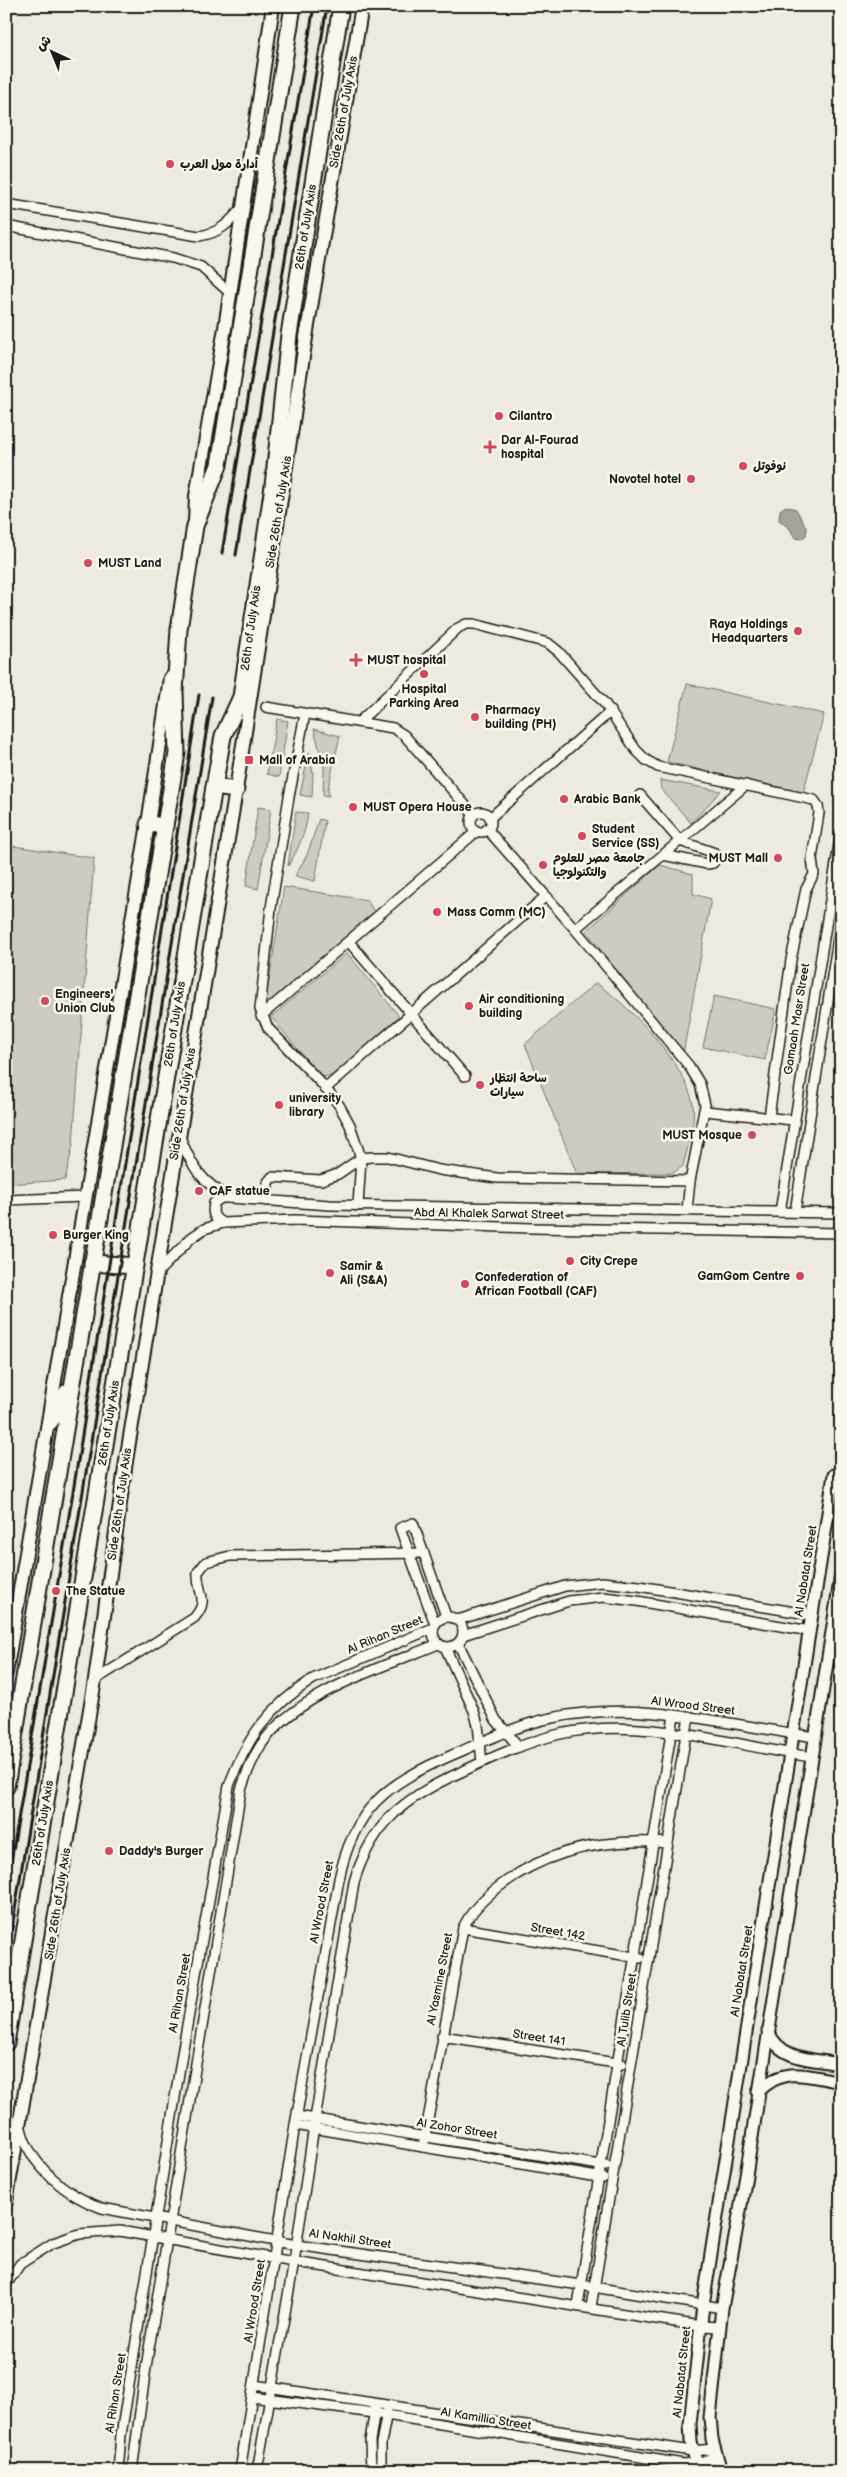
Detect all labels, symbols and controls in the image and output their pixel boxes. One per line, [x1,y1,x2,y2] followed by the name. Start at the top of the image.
[28,28,78,78] north arrow
[32,32,55,54] text: ش
[327,55,361,169] street label: Side 26th of July Axis
[180,156,259,172] place label: أدارة مول العرب
[164,158,176,170] marker: أدارة مول العرب
[292,183,320,271] street label: 26th of July Axis
[509,409,553,424] place label: Cilantro
[493,410,505,422] marker: Cilantro
[501,433,578,462] place label: Dar Al-Fourad hospital
[483,440,497,454] marker: Dar Al-Fourad hospital
[263,455,295,569] street label: Side 26th of July Axis
[753,459,786,474] place label: نوفوتل
[737,460,749,472] marker: نوفوتل
[609,472,681,487] place label: Novotel hotel
[685,473,697,485] marker: Novotel hotel
[98,556,161,571] place label: MUST Land
[82,557,94,569] marker: MUST Land
[238,584,264,672] street label: 26th of July Axis
[709,617,788,646] place label: Raya Holdings Headquarters
[792,625,804,637] marker: Raya Holdings Headquarters
[349,653,363,667] marker: MUST hospital
[367,653,446,668] place label: MUST hospital
[418,668,430,680] marker: Hospital Parking Area
[389,682,459,711] place label: Hospital Parking Area
[485,703,556,732] place label: Pharmacy building (PH)
[469,711,481,723] marker: Pharmacy building (PH)
[259,753,335,768] place label: Mall of Arabia
[243,754,255,766] marker: Mall of Arabia
[573,792,641,807] place label: Arabic Bank
[558,793,570,805] marker: Arabic Bank
[363,800,472,815] place label: MUST Opera House
[347,801,359,813] marker: MUST Opera House
[592,822,659,851] place label: Student Service (SS)
[576,830,588,842] marker: Student Service (SS)
[553,851,645,880] place label: جامعة مصر للعلوم والتكنولوجيا
[709,851,768,866] place label: MUST Mall
[772,852,784,864] marker: MUST Mall
[537,859,549,871] marker: جامعة مصر للعلوم والتكنولوجيا
[447,905,546,920] place label: Mass Comm (MC)
[431,906,443,918] marker: Mass Comm (MC)
[781,962,813,1076] street label: Gamaah Masr Street
[161,980,189,1068] street label: 26th of July Axis
[55,987,115,1016] place label: Engineers' Union Club
[478,992,564,1021] place label: Air conditioning building
[39,995,51,1007] marker: Engineers' Union Club
[463,1000,475,1012] marker: Air conditioning building
[167,1047,199,1161] street label: Side 26th of July Axis
[489,1071,547,1100] place label: ساحة انتظار سيارات
[474,1079,486,1091] marker: ساحة انتظار سيارات
[289,1091,341,1120] place label: university library
[273,1099,285,1111] marker: university library
[662,1128,742,1143] place label: MUST Mosque
[746,1129,758,1141] marker: MUST Mosque
[209,1184,270,1199] place label: CAF statue
[193,1185,205,1197] marker: CAF statue
[414,1205,564,1223] street label: Abd Al Khalek Sarwat Street
[63,1228,129,1243] place label: Burger King
[47,1229,59,1241] marker: Burger King
[580,1254,638,1269] place label: City Crepe
[564,1255,576,1267] marker: City Crepe
[339,1259,388,1288] place label: Samir & Ali (S&A)
[324,1267,336,1279] marker: Samir & Ali (S&A)
[697,1269,790,1284] place label: GamGom Centre
[474,1270,597,1299] place label: Confederation of African Football (CAF)
[794,1270,806,1282] marker: GamGom Centre
[459,1278,471,1290] marker: Confederation of African Football (CAF)
[95,1379,123,1467] street label: 26th of July Axis
[105,1447,135,1561] street label: Side 26th of July Axis
[791,1524,821,1618] street label: Al Nabatat Street
[66,1584,125,1599] place label: The Statue
[50,1585,62,1597] marker: The Statue
[345,1612,425,1658] street label: Al Rihan Street
[650,1693,736,1719] street label: Al Wrood Street
[29,1779,57,1867] street label: 26th of July Axis
[119,1844,204,1859] place label: Daddy's Burger
[103,1845,115,1857] marker: Daddy's Burger
[42,1847,74,1961] street label: Side 26th of July Axis
[307,1859,337,1945] street label: Al Wrood Street
[529,1920,587,1944] street label: Street 142
[727,1924,757,2018] street label: Al Nabatat Street
[424,1931,456,2026] street label: Al Yasmine Street
[166,1952,194,2034] street label: Al Rihan Street
[614,1972,640,2048] street label: Al Tulib Street
[512,2026,566,2050] street label: Street 141
[416,2115,499,2143] street label: Al Zohor Street
[308,2226,392,2252] street label: Al Nakhil Street
[241,2258,269,2344] street label: Al Wrood Street
[670,2325,694,2419] street label: Al Nabatat Street
[102,2352,130,2434] street label: Al Rihan Street
[440,2404,533,2434] street label: Al Kamillia Street

